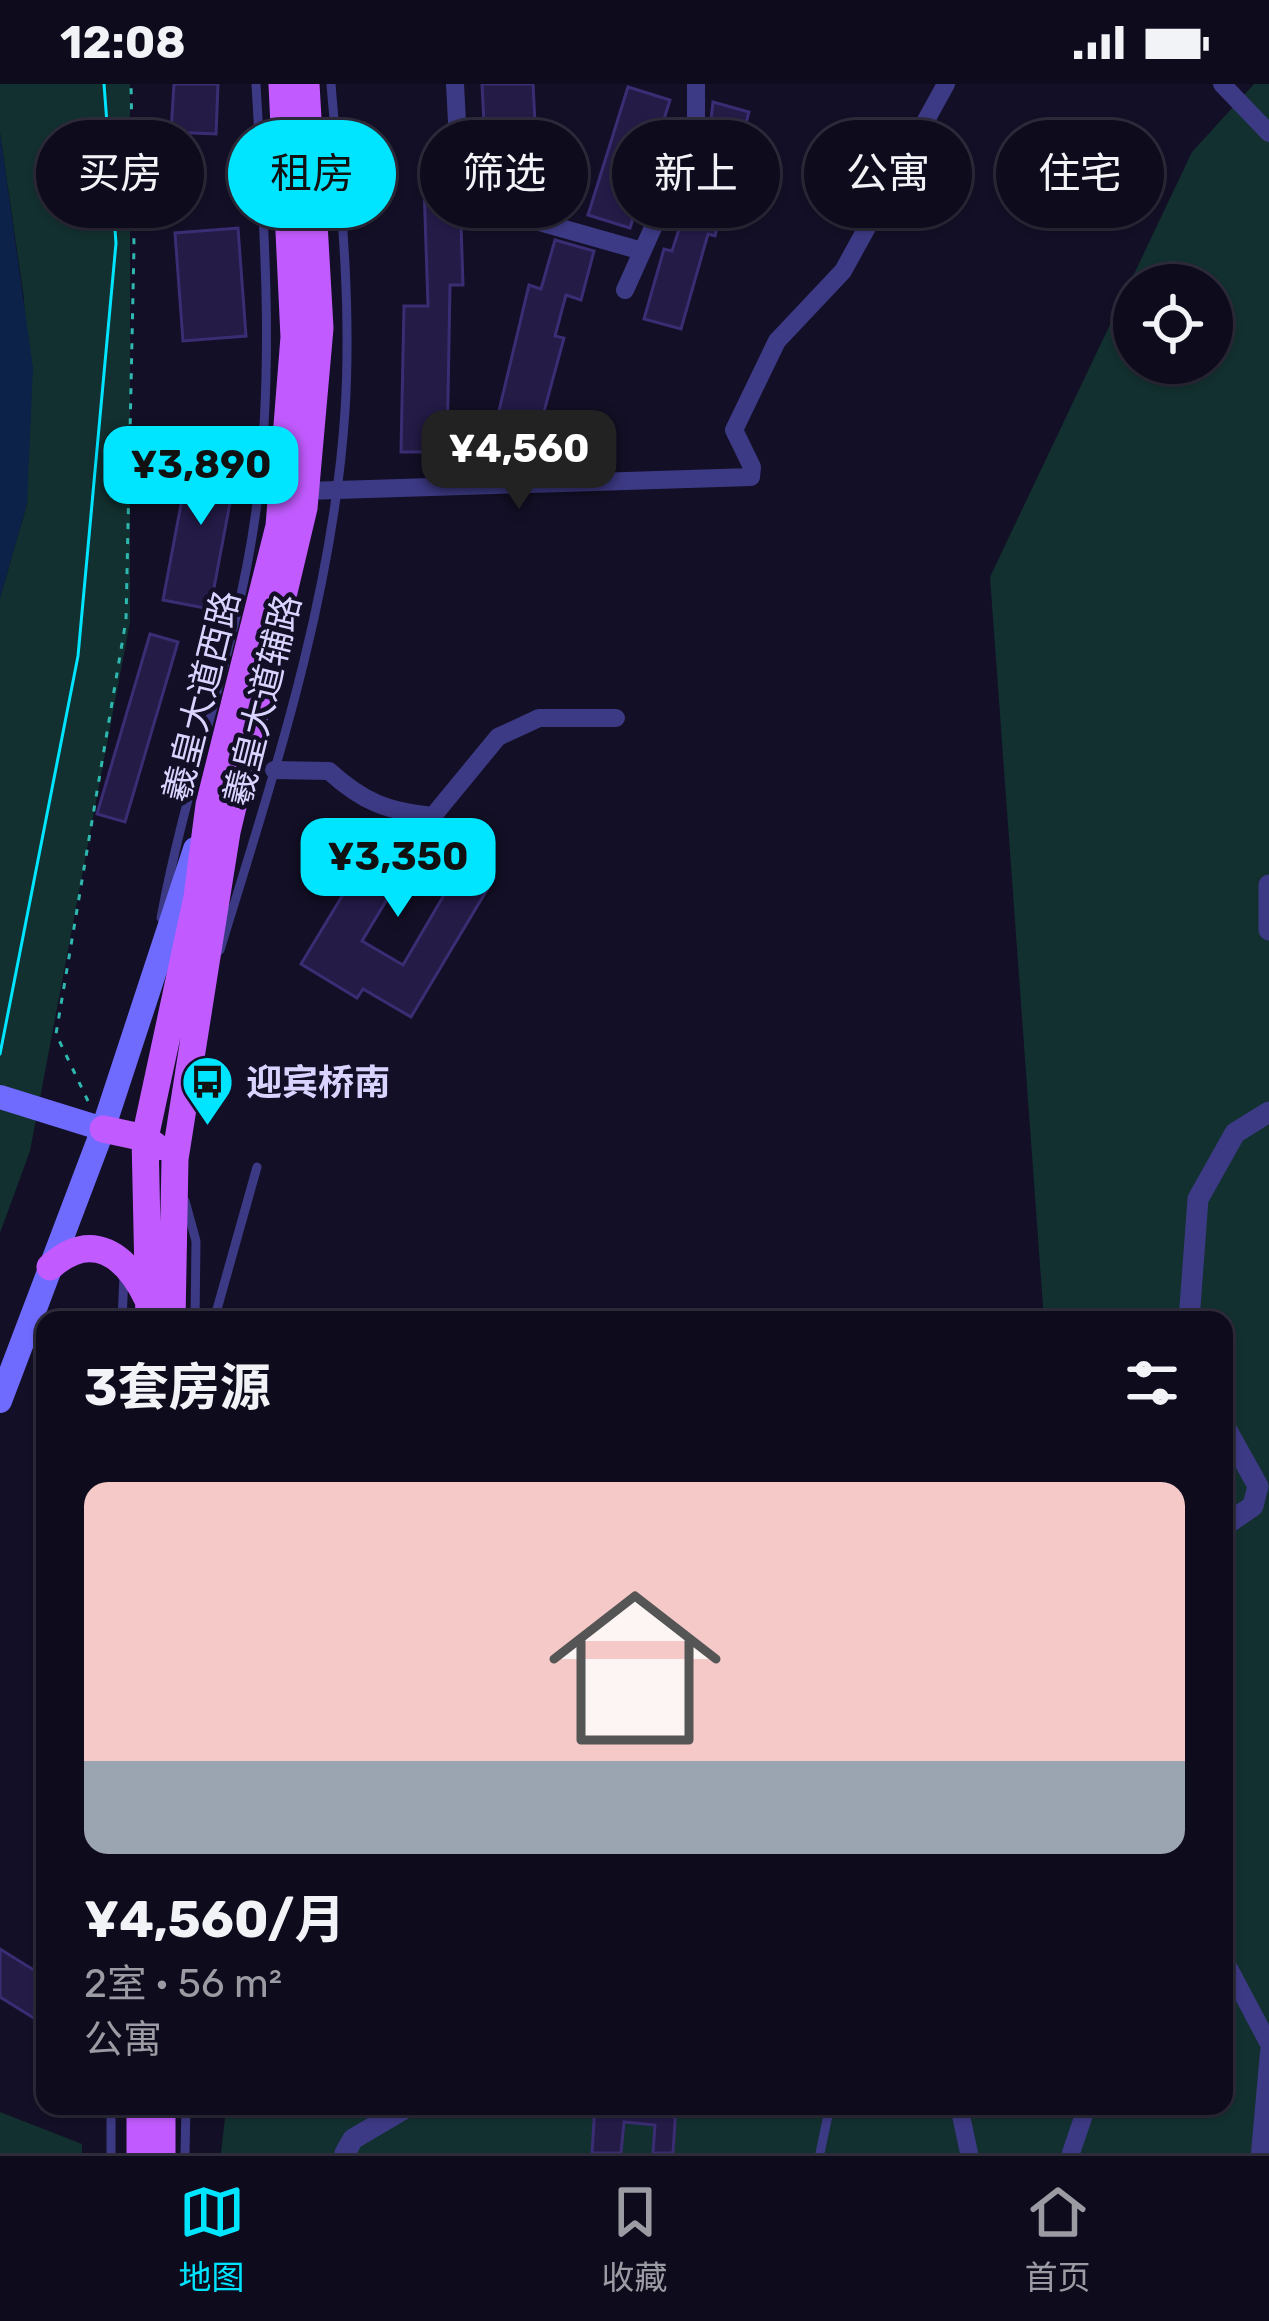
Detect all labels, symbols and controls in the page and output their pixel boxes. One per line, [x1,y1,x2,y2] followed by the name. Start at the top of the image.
[60,16,186,69] text: 12:08
[36,120,204,228] chip: 买房
[228,120,396,228] chip: 租房
[420,120,588,228] chip: 筛选
[612,120,780,228] chip: 新上
[804,120,972,228] chip: 公寓
[996,120,1164,228] chip: 住宅
[1113,264,1233,384] map controls
[1113,264,1233,384] button: locate
[421,410,617,512] pin: ¥4,560
[103,426,299,528] pin: ¥3,890
[448,426,590,472] text: ¥4,560
[130,442,272,488] text: ¥3,890
[154,586,248,806] street label: 羲皇大道西路
[215,590,309,810] street label: 羲皇大道辅路
[300,818,496,920] pin: ¥3,350
[328,834,468,880] text: ¥3,350
[179,1054,235,1128] bus stop icon: 迎宾桥南
[246,1061,390,1104] place label: 迎宾桥南
[1119,1350,1185,1416] icon: filters
[84,1357,271,1418] text: 3套房源
[527,1560,743,1776] icon: home
[84,1889,346,1950] text: ¥4,560/月
[84,1961,282,2007] text: 2室 · 56 m²
[84,2017,162,2063] text: 公寓
[179,2179,245,2299] tab: 地图
[602,2179,668,2299] tab: 收藏
[1025,2179,1091,2299] tab: 首页

